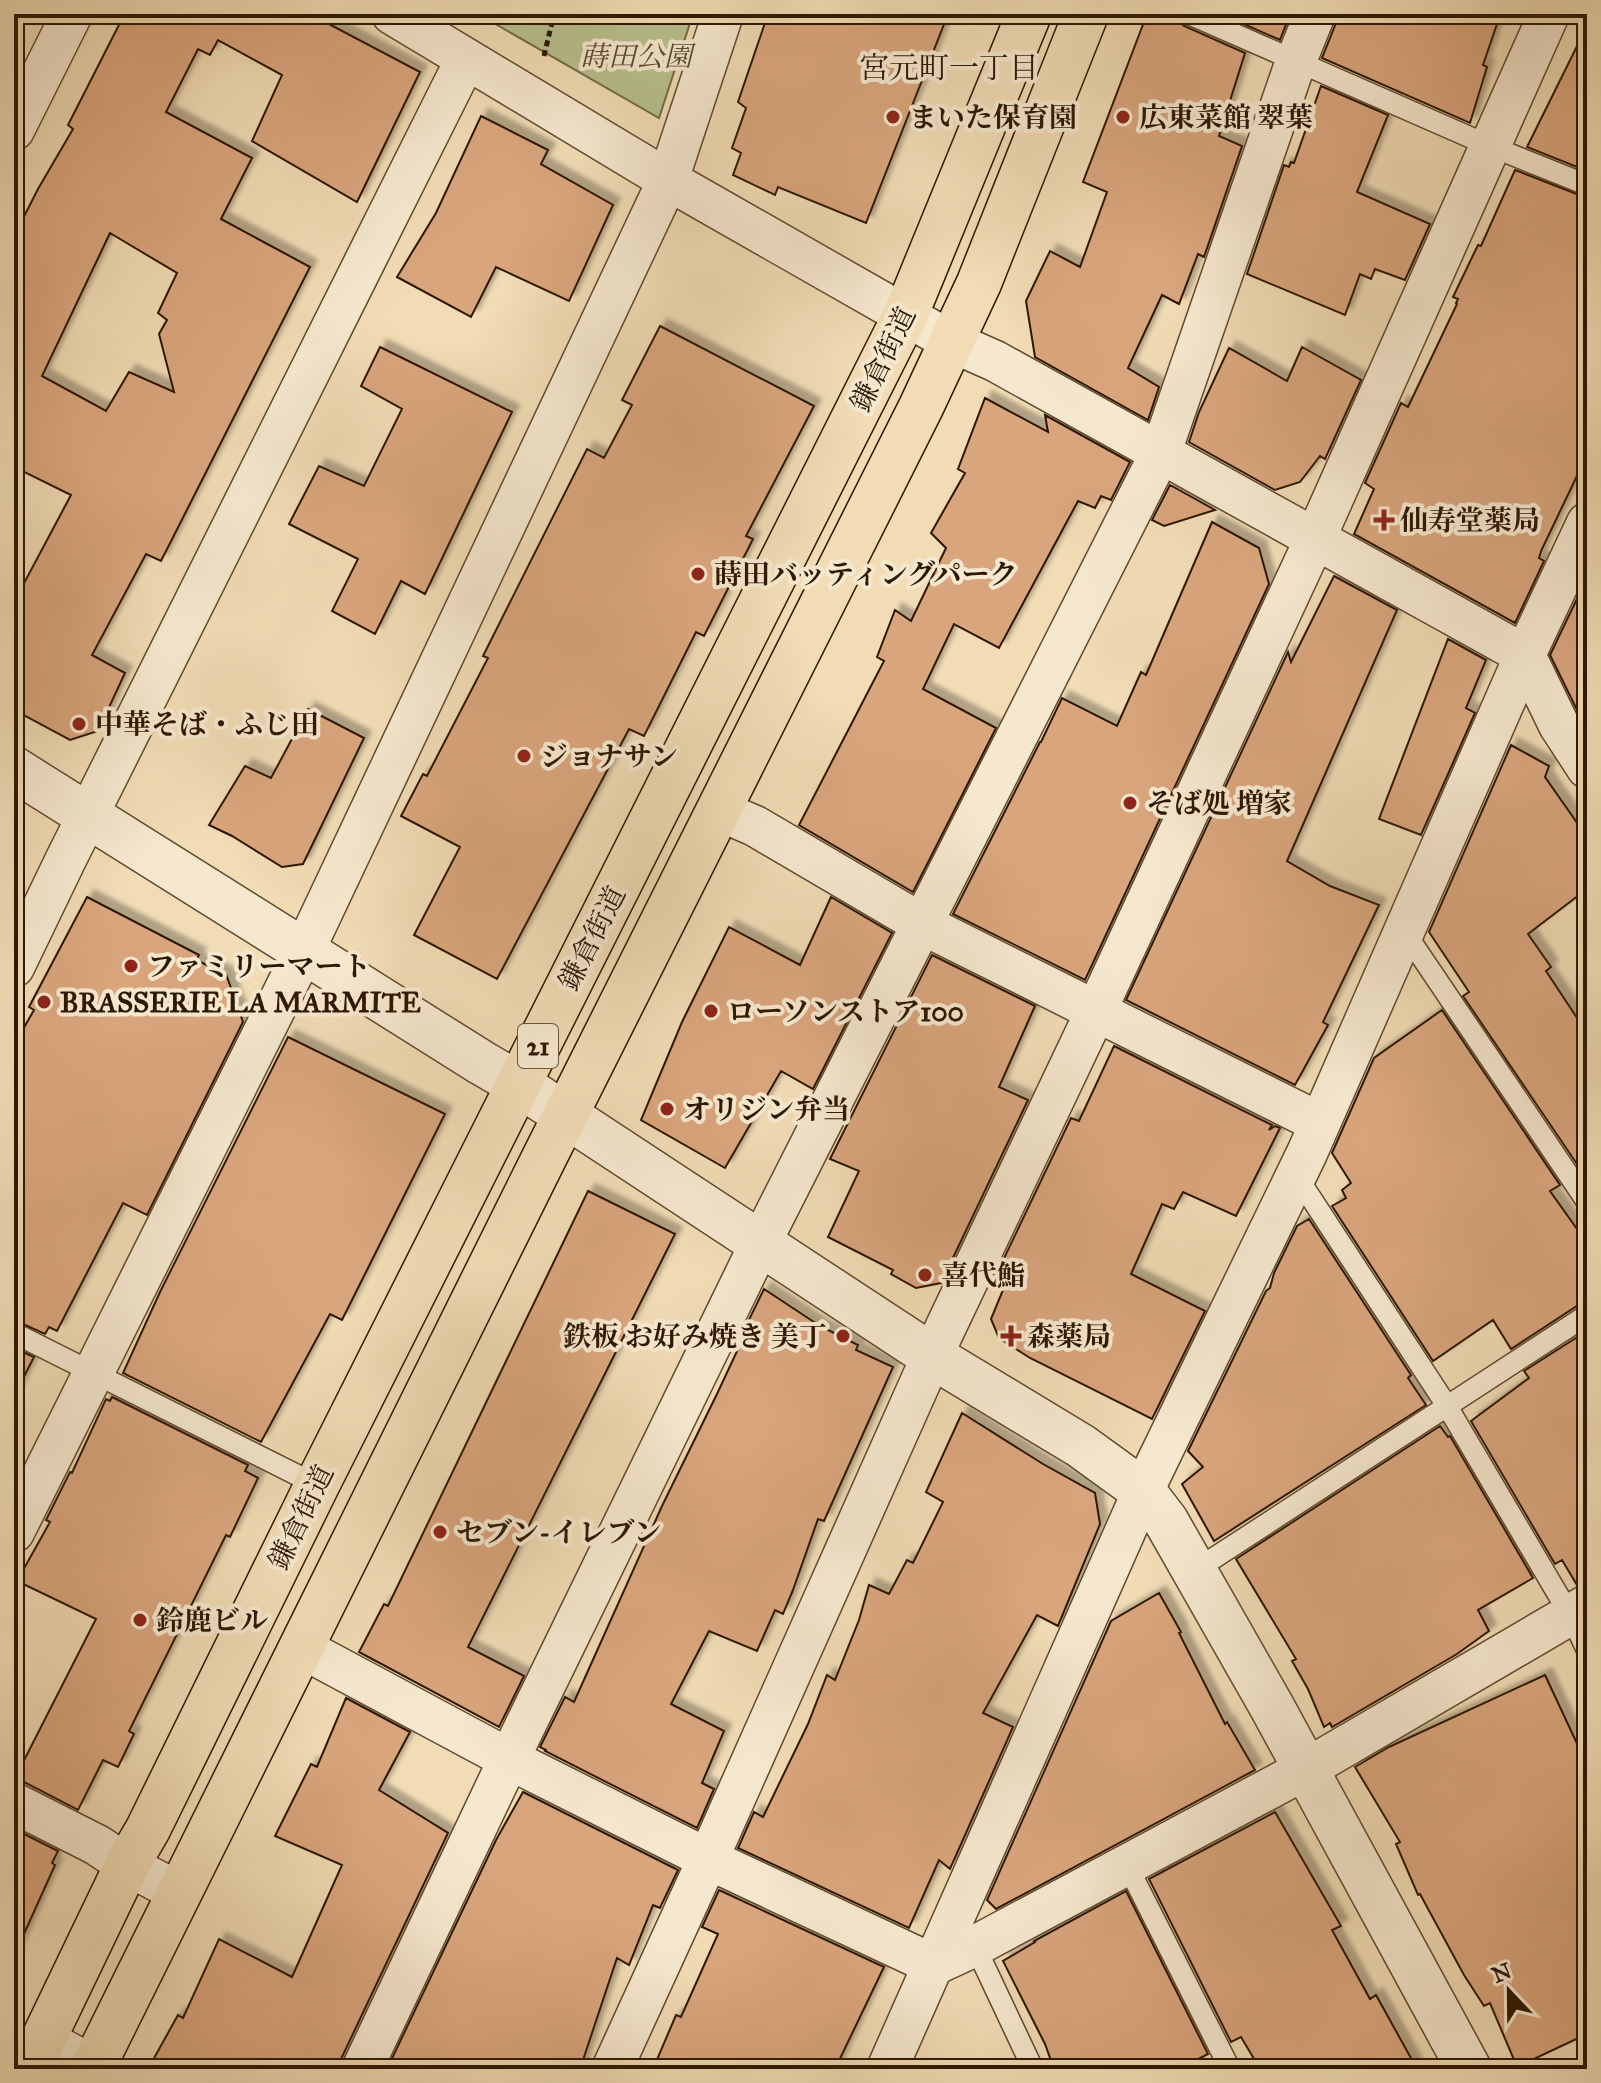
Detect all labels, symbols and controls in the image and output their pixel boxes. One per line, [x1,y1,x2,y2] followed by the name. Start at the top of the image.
[580,39,696,74] park label: 蒔田公園
[859,50,1039,86] district label: 宮元町一丁目
[909,100,1077,135] place label: まいた保育園
[1139,100,1313,135] place label: 広東菜館 翠葉
[884,108,902,126] marker: まいた保育園
[1114,108,1132,126] marker: 広東菜館 翠葉
[843,301,923,417] street label: 鎌倉街道
[1400,503,1540,538] place label: 仙寿堂薬局
[1375,511,1393,529] marker: 仙寿堂薬局
[714,557,1018,592] place label: 蒔田バッティングパーク
[689,565,707,583] marker: 蒔田バッティングパーク
[95,707,319,742] place label: 中華そば・ふじ田
[70,715,88,733] marker: 中華そば・ふじ田
[540,739,678,774] place label: ジョナサン
[515,747,533,765] marker: ジョナサン
[1146,786,1292,821] place label: そば処 増家
[1121,794,1139,812] marker: そば処 増家
[551,880,633,996] street label: 鎌倉街道
[147,949,370,984] place label: ファミリーマート
[122,957,140,975] marker: ファミリーマート
[60,985,421,1020] place label: BRASSERIE LA MARMITE
[35,993,53,1011] marker: BRASSERIE LA MARMITE
[727,994,964,1029] place label: ローソンストア100
[702,1002,720,1020] marker: ローソンストア100
[518,1024,558,1068] road number: 21
[683,1092,850,1127] place label: オリジン弁当
[658,1100,676,1118] marker: オリジン弁当
[941,1258,1025,1293] place label: 喜代鮨
[916,1266,934,1284] marker: 喜代鮨
[563,1319,827,1354] place label: 鉄板 お好み焼き 美丁
[1027,1319,1111,1354] place label: 森薬局
[834,1327,852,1345] marker: 鉄板 お好み焼き 美丁
[1002,1327,1020,1345] marker: 森薬局
[261,1459,341,1575] street label: 鎌倉街道
[456,1515,661,1550] place label: セブン-イレブン
[431,1523,449,1541] marker: セブン-イレブン
[156,1603,268,1638] place label: 鈴鹿ビル
[131,1611,149,1629] marker: 鈴鹿ビル
[1469,1951,1549,2031] north arrow
[1488,1957,1516,1989] text: N

